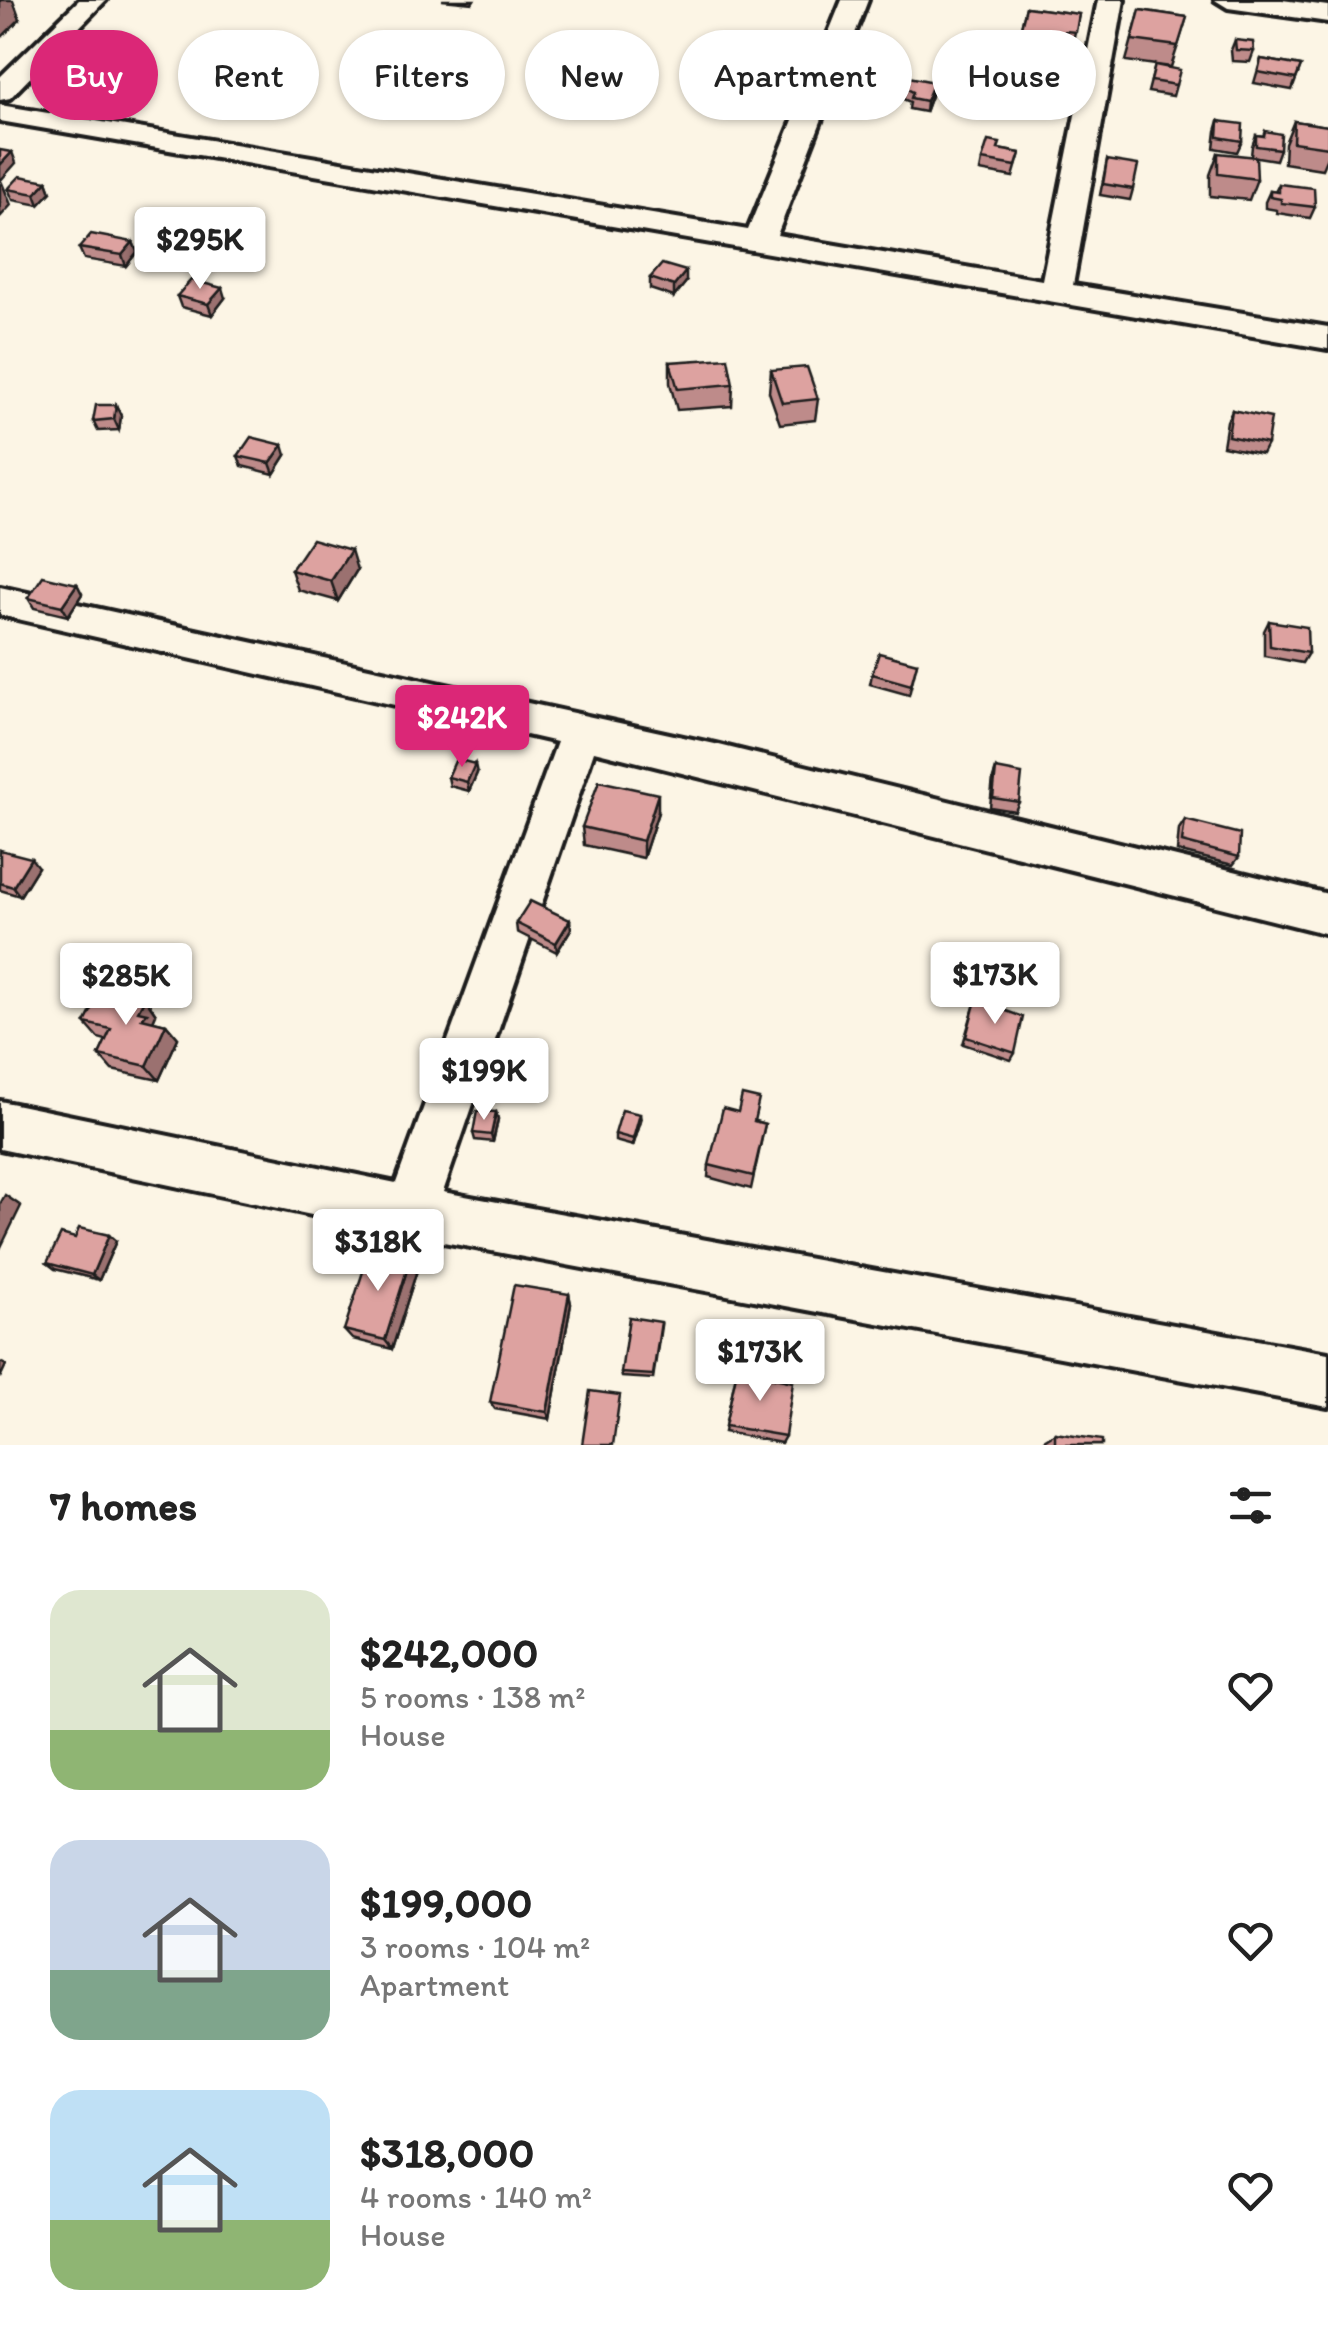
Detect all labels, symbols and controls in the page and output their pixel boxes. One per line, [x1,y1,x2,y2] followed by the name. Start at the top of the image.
[30,30,158,120] chip: Buy
[178,30,319,120] chip: Rent
[339,30,505,120] chip: Filters
[525,30,659,120] chip: New
[679,30,912,120] chip: Apartment
[932,30,1096,120] chip: House
[130,207,270,292] pin: $295K
[156,220,244,258] text: $295K
[392,685,532,770] pin: $242K
[417,698,507,736] text: $242K
[925,942,1065,1027] pin: $173K
[56,943,196,1028] pin: $285K
[953,955,1037,993] text: $173K
[82,956,170,994] text: $285K
[414,1038,554,1123] pin: $199K
[442,1051,527,1089] text: $199K
[308,1209,448,1294] pin: $318K
[335,1222,421,1260] text: $318K
[690,1319,830,1404] pin: $173K
[718,1332,802,1370] text: $173K
[1223,1478,1278,1533] icon: filters
[50,1480,197,1531] text: 7 homes
[360,1627,538,1678] text: $242,000
[130,1630,250,1750] icon: home
[1223,1663,1278,1718] icon: heart
[360,1678,586,1716] text: 5 rooms · 138 m²
[360,1716,446,1754] text: House
[360,1877,532,1928] text: $199,000
[130,1880,250,2000] icon: home
[1223,1913,1278,1968] icon: heart
[360,1928,590,1966] text: 3 rooms · 104 m²
[360,1966,509,2004] text: Apartment
[360,2127,534,2178] text: $318,000
[130,2130,250,2250] icon: home
[1223,2163,1278,2218] icon: heart
[360,2178,592,2216] text: 4 rooms · 140 m²
[360,2216,446,2254] text: House

